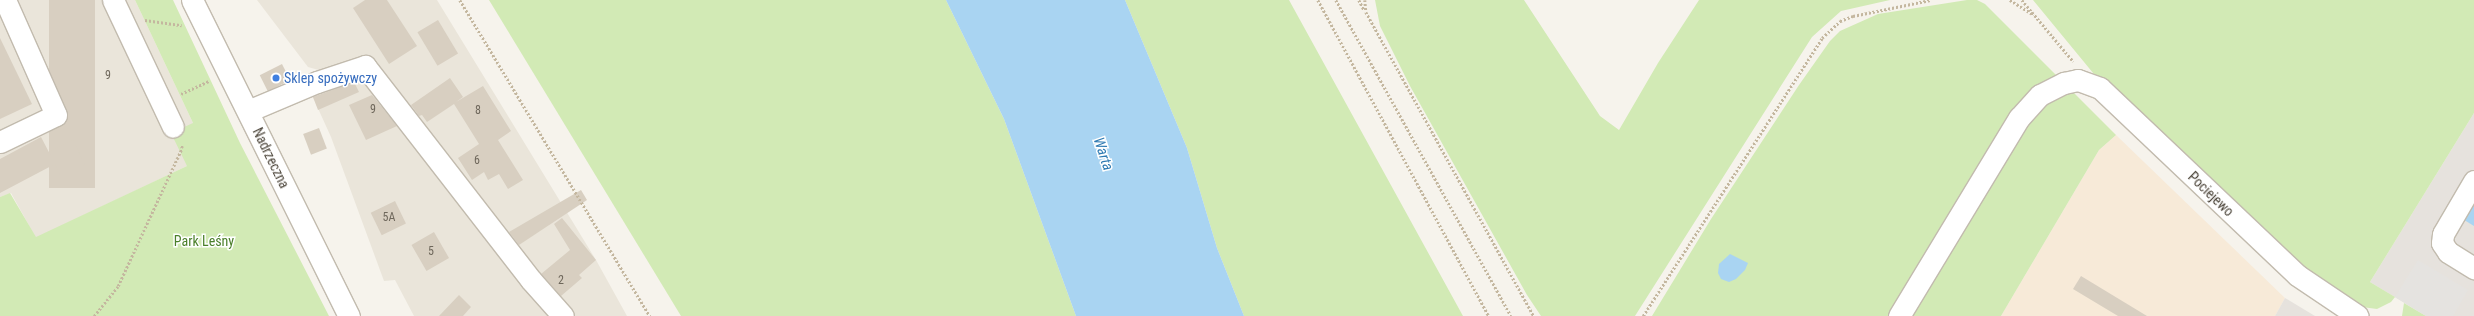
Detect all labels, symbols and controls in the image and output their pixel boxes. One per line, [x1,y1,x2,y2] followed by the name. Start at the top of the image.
[105,69,111,83] house number: 9
[284,70,377,86] place label: Sklep spożywczy
[271,73,281,83] marker: Sklep spożywczy
[370,103,376,117] house number: 9
[475,104,481,118] house number: 8
[249,125,293,191] street label: Nadrzeczna
[1089,135,1117,173] water label: Warta
[474,154,480,168] house number: 6
[2185,168,2237,220] street label: Pociejewo
[383,211,395,225] house number: 5A
[174,233,234,249] park label: Park Leśny
[428,245,434,259] house number: 5
[558,274,564,288] house number: 2

